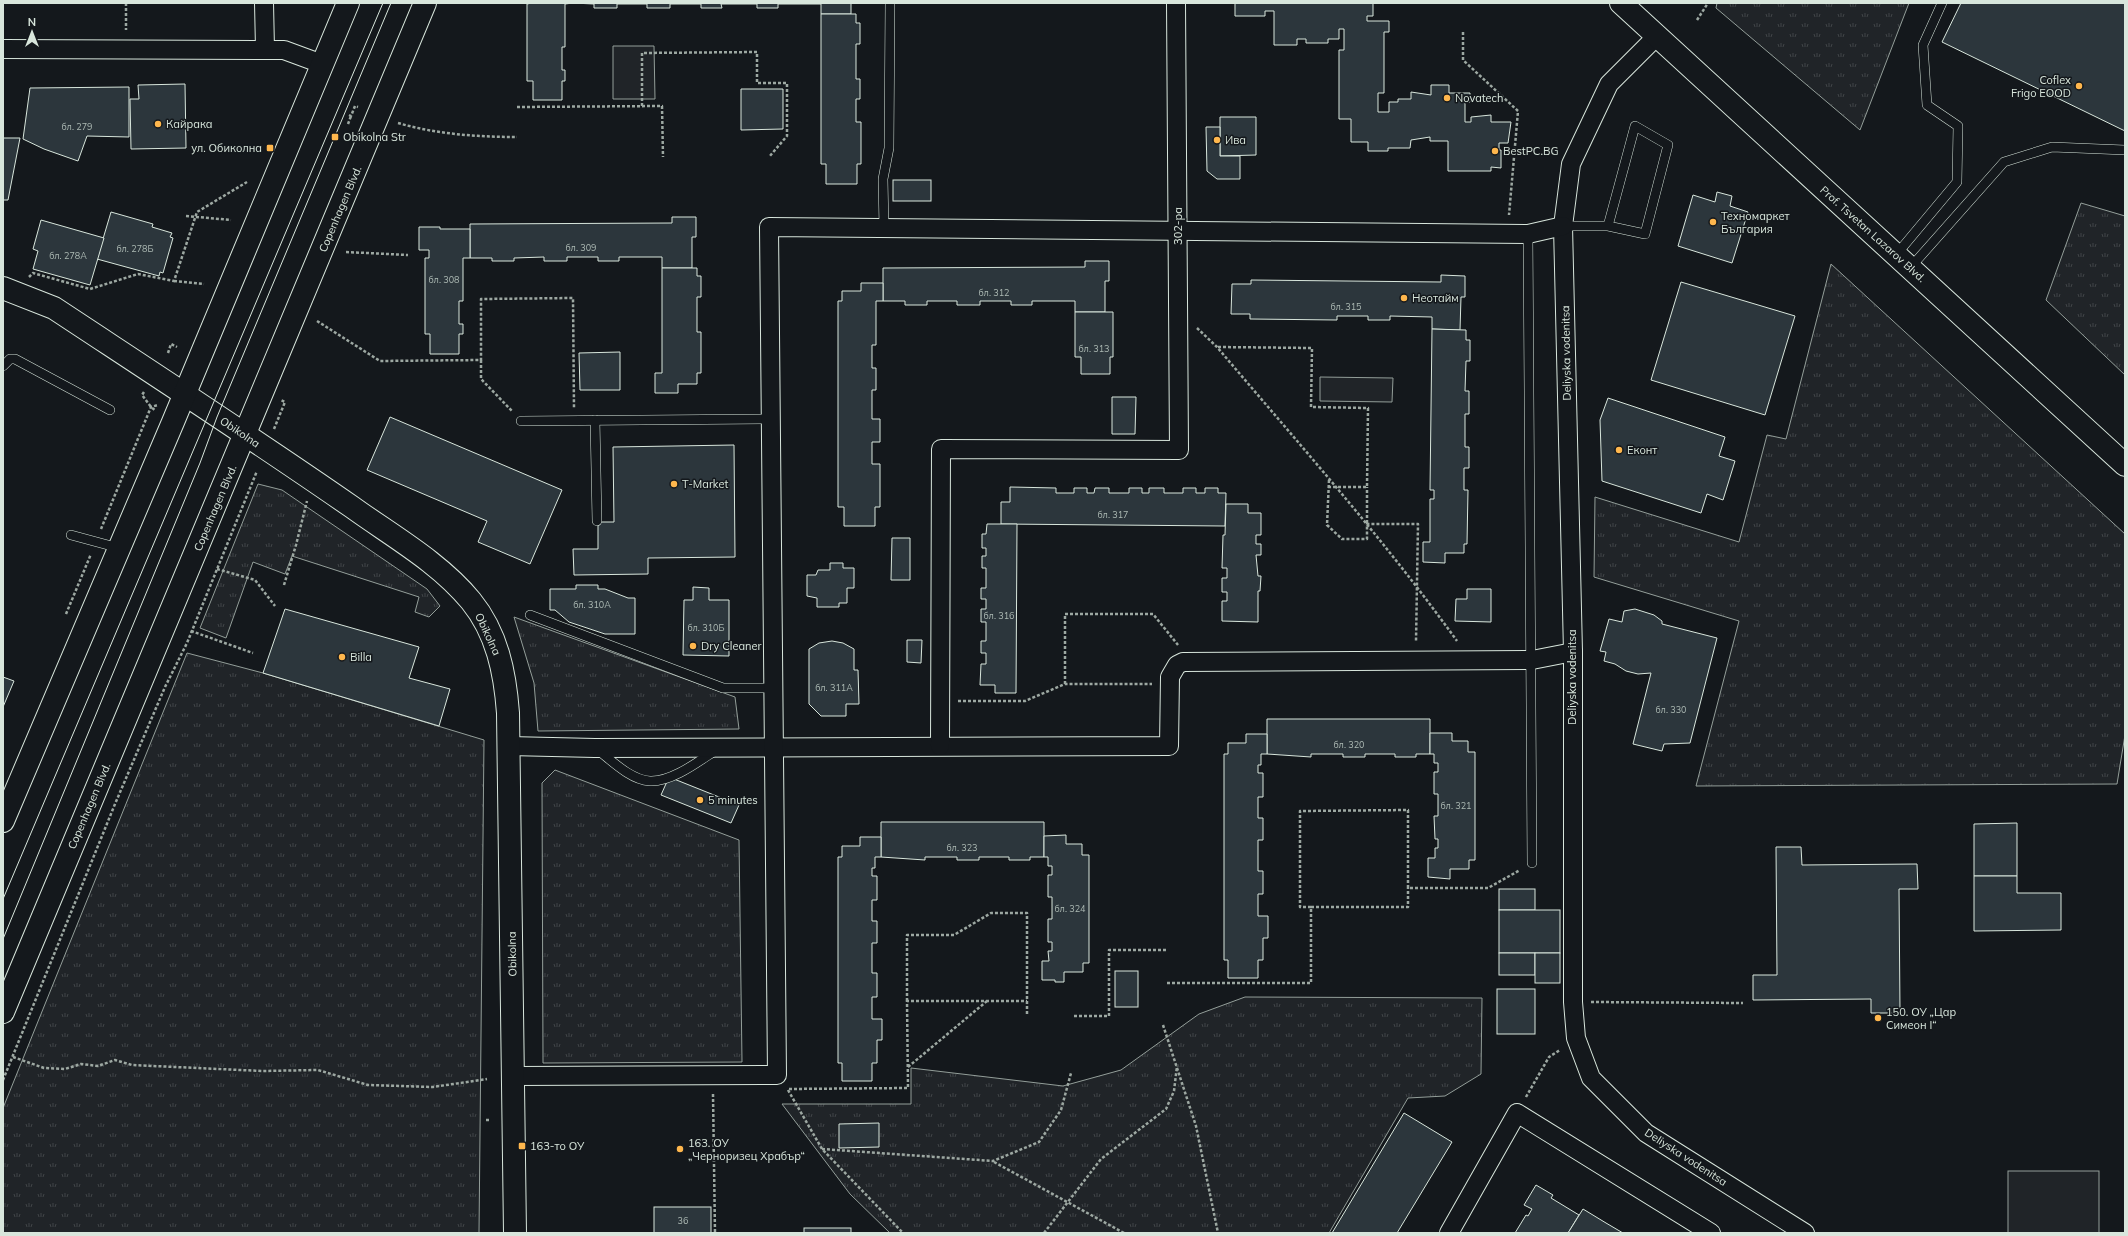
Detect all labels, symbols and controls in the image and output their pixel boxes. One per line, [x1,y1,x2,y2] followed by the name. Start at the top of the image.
[12,12,52,52] north arrow
[28,15,36,29] text: N
[2011,73,2071,100] place label: Coflex Frigo EOOD
[2074,81,2084,91] marker: Coflex Frigo EOOD
[1455,91,1503,105] place label: Novatech
[1442,93,1452,103] marker: Novatech
[166,117,213,131] place label: Кайрака
[153,119,163,129] marker: Кайрака
[61,121,93,132] house number: бл. 279
[343,130,406,144] place label: Obikolna Str
[330,132,340,142] marker: Obikolna Str
[1225,133,1246,147] place label: Ива
[1212,135,1222,145] marker: Ива
[191,141,262,155] place label: ул. Обиколна
[265,143,275,153] marker: ул. Обиколна
[1503,144,1558,158] place label: BestPC.BG
[1490,146,1500,156] marker: BestPC.BG
[316,164,364,254] street label: Copenhagen Blvd.
[1817,183,1929,285] street label: Prof. Tsvetan Lazarov Blvd.
[1171,207,1185,245] street label: 302-ра
[1721,209,1790,236] place label: Техномаркет България
[1708,217,1718,227] marker: Техномаркет България
[565,242,597,253] house number: бл. 309
[116,243,154,254] house number: бл. 278Б
[49,250,87,261] house number: бл. 278А
[428,274,460,285] house number: бл. 308
[978,287,1010,298] house number: бл. 312
[1412,291,1459,305] place label: Неотайм
[1399,293,1409,303] marker: Неотайм
[1330,301,1362,312] house number: бл. 315
[1558,305,1574,401] street label: Deliyska vodenitsa
[1078,343,1110,354] house number: бл. 313
[217,414,263,450] street label: Obikolna
[1627,443,1657,457] place label: Еконт
[1614,445,1624,455] marker: Еконт
[191,463,239,553] street label: Copenhagen Blvd.
[682,477,728,491] place label: T-Market
[669,479,679,489] marker: T-Market
[1097,509,1129,520] house number: бл. 317
[573,599,611,610] house number: бл. 310А
[983,610,1015,621] house number: бл. 316
[472,611,504,657] street label: Obikolna
[687,622,725,633] house number: бл. 310Б
[1565,629,1579,725] street label: Deliyska vodenitsa
[701,639,761,653] place label: Dry Cleaner
[688,641,698,651] marker: Dry Cleaner
[350,650,372,664] place label: Billa
[337,652,347,662] marker: Billa
[815,682,853,693] house number: бл. 311А
[1655,704,1687,715] house number: бл. 330
[1333,739,1365,750] house number: бл. 320
[65,761,113,851] street label: Copenhagen Blvd.
[708,793,758,807] place label: 5 minutes
[695,795,705,805] marker: 5 minutes
[1440,800,1472,811] house number: бл. 321
[946,842,978,853] house number: бл. 323
[1054,903,1086,914] house number: бл. 324
[505,931,519,977] street label: Obikolna
[1886,1005,1957,1032] place label: 150. ОУ „Цар Симеон I“
[1873,1013,1883,1023] marker: 150. ОУ „Цар Симеон I“
[1642,1125,1730,1189] street label: Deliyska vodenitsa
[688,1136,805,1163] place label: 163. ОУ „Черноризец Храбър“
[530,1139,585,1153] place label: 163-то ОУ
[517,1141,527,1151] marker: 163-то ОУ
[675,1144,685,1154] marker: 163. ОУ „Черноризец Храбър“
[678,1215,688,1226] house number: 36

